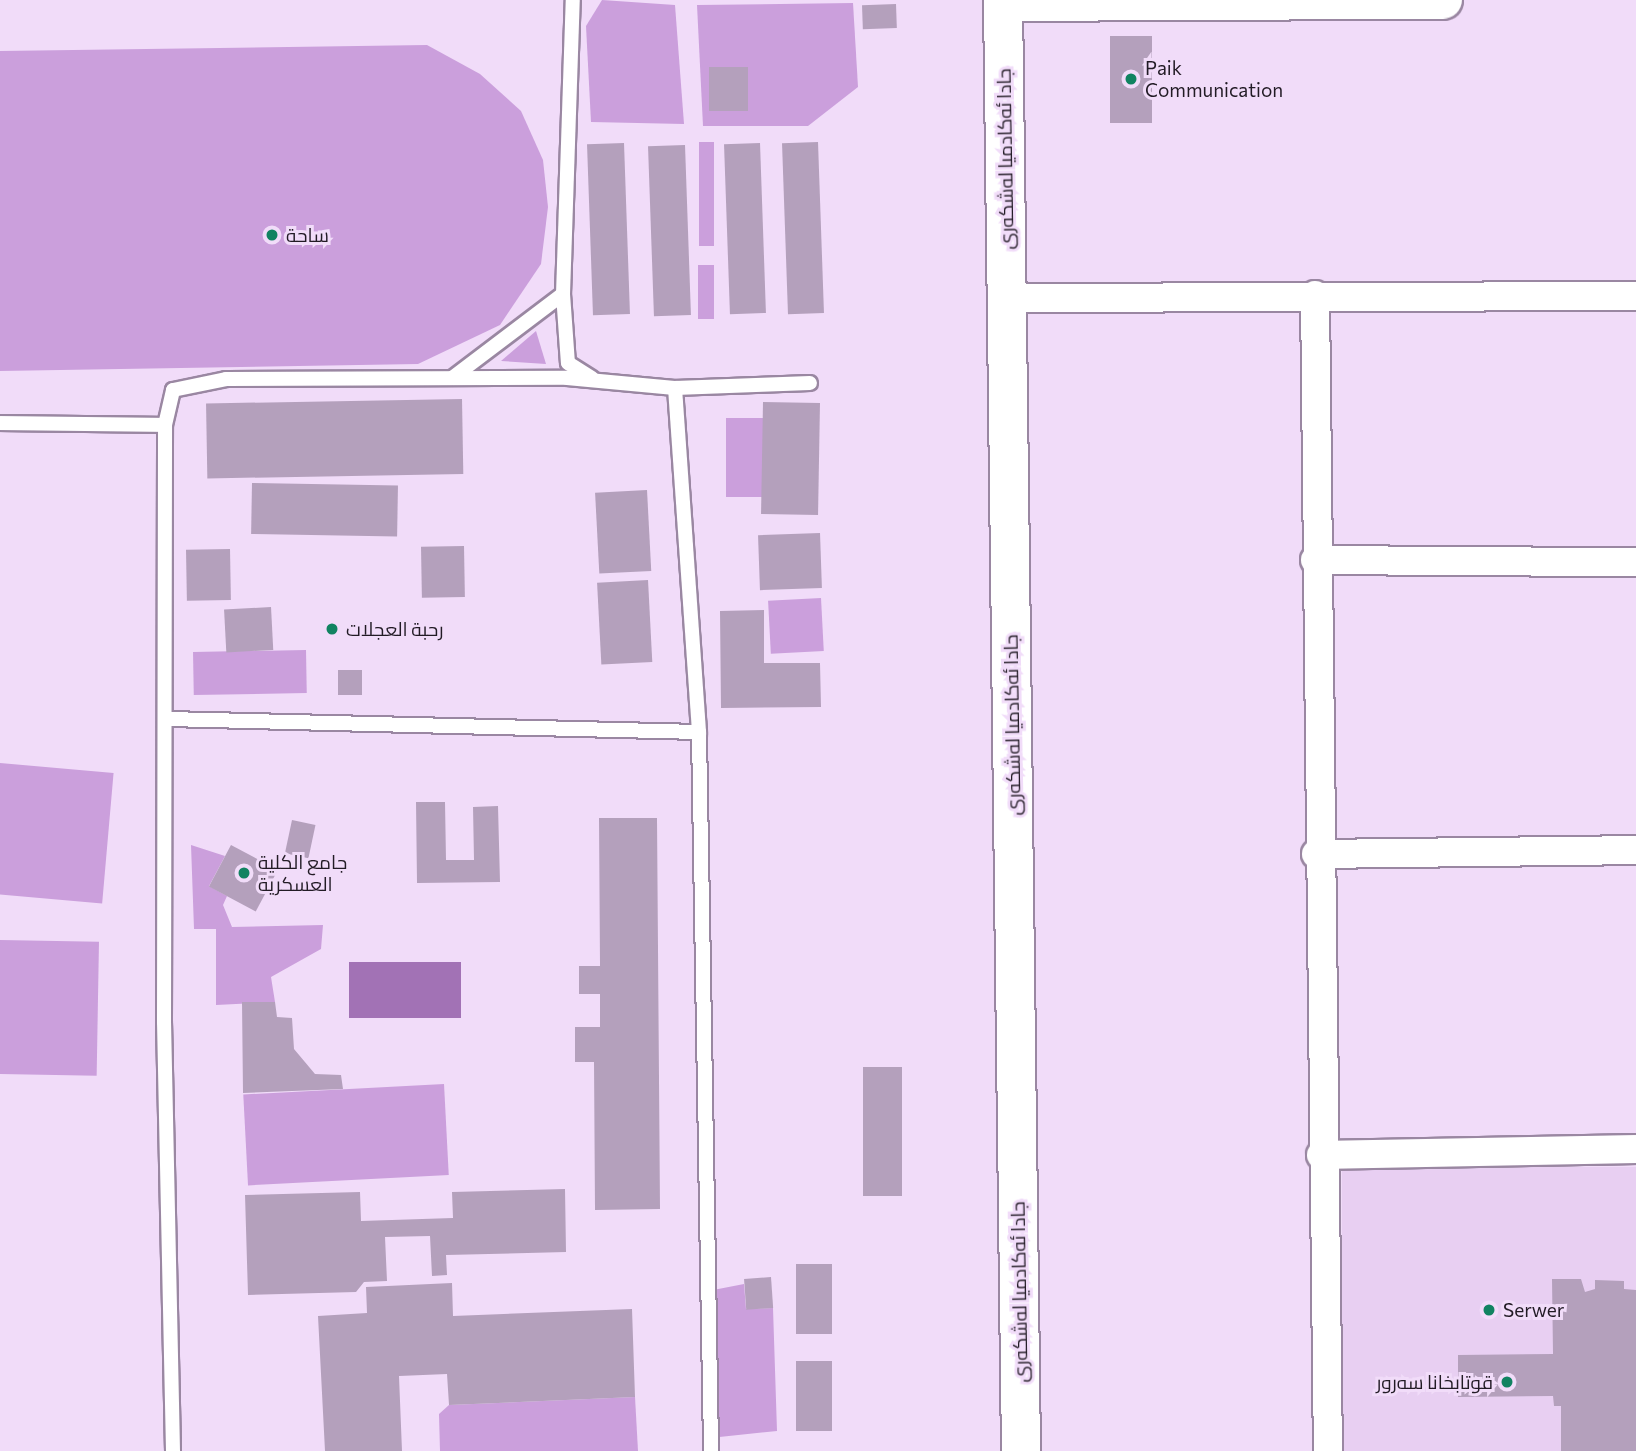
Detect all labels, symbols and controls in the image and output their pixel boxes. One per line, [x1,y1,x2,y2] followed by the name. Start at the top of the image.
[1145,57,1283,101] place label: Paik Communication
[992,68,1018,250] street label: جادا ئه‌كادميا له‌شكه‌رى
[1123,71,1139,87] marker: Paik Communication
[286,224,329,246] place label: ساحة
[264,227,280,243] marker: ساحة
[346,618,443,640] place label: رحبة العجلات
[324,621,340,637] marker: رحبة العجلات
[999,634,1025,816] street label: جادا ئه‌كادميا له‌شكه‌رى
[258,851,347,895] place label: جامع الكلية العسكرية
[236,865,252,881] marker: جامع الكلية العسكرية
[1006,1201,1032,1383] street label: جادا ئه‌كادميا له‌شكه‌رى
[1503,1299,1564,1321] place label: Serwer
[1481,1302,1497,1318] marker: Serwer
[1376,1371,1493,1393] place label: قوتابخانا سه‌رور
[1499,1374,1515,1390] marker: قوتابخانا سه‌رور

